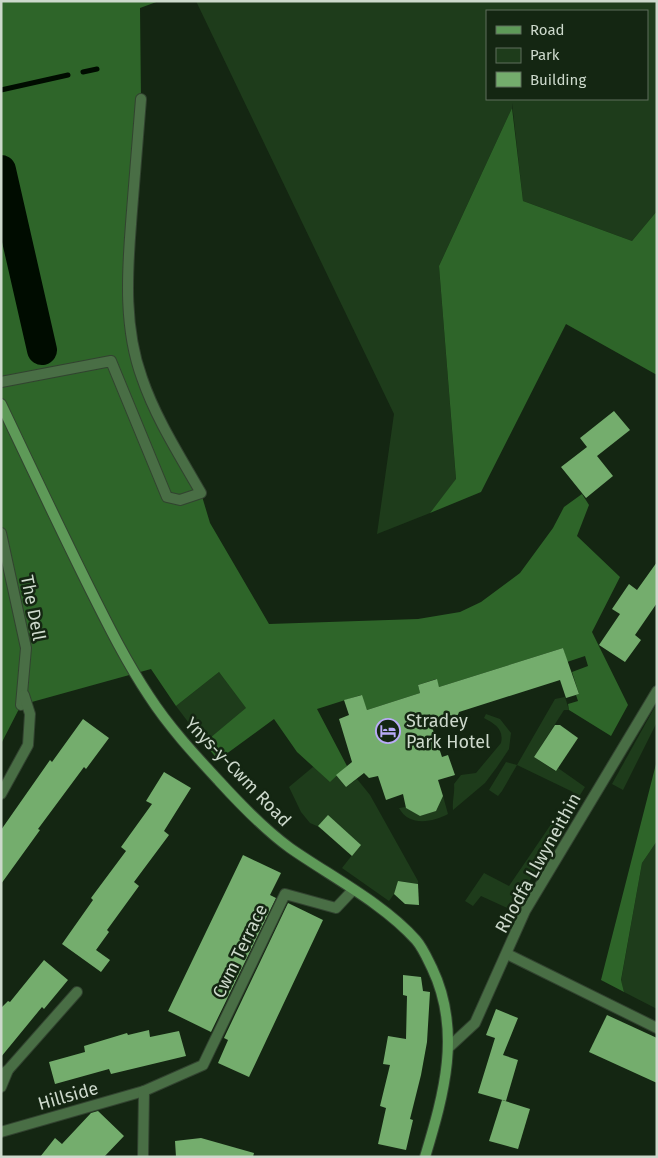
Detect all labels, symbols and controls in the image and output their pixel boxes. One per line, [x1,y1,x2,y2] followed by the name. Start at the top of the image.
[486,10,648,100] legend
[530,21,565,39] text: Road
[530,46,560,64] text: Park
[530,71,586,89] text: Building
[16,573,50,643] street label: The Dell
[406,710,490,753] place label: Stradey Park Hotel
[180,713,296,831] street label: Ynys-y-Cwm Road
[375,718,401,744] hotel icon: Stradey Park Hotel
[490,789,586,937] street label: Rhodfa Llwyneithin
[208,900,272,1002] street label: Cwm Terrace
[35,1077,101,1115] street label: Hillside

